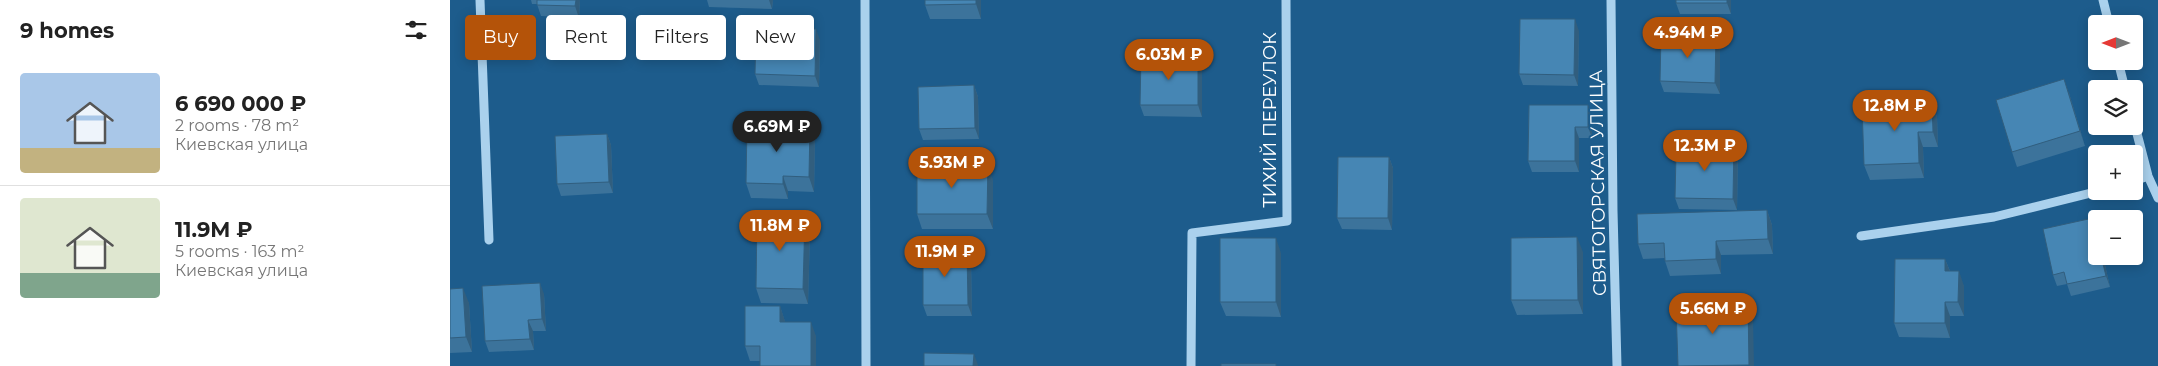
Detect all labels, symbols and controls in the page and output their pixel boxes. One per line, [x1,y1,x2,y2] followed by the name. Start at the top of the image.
[465,15,536,60] chip: Buy
[546,15,626,60] chip: Rent
[636,15,726,60] chip: Filters
[736,15,814,60] chip: New
[2088,15,2142,70] north arrow
[2088,15,2143,265] map controls
[402,16,430,44] icon: filters
[1642,17,1734,59] pin: 4.94M ₽
[20,18,114,43] text: 9 homes
[1654,23,1722,42] text: 4.94M ₽
[1259,32,1281,208] street label: ТИХИЙ ПЕРЕУЛОК
[1123,38,1215,81] pin: 6.03M ₽
[1136,45,1202,64] text: 6.03M ₽
[1585,69,1611,296] street label: СВЯТОГОРСКАЯ УЛИЦА
[2088,80,2143,135] button: layers
[1849,90,1941,132] pin: 12.8M ₽
[175,91,306,116] text: 6 690 000 ₽
[60,93,120,153] icon: home
[1863,96,1927,115] text: 12.8M ₽
[731,110,823,153] pin: 6.69M ₽
[175,116,299,135] text: 2 rooms · 78 m²
[744,117,810,136] text: 6.69M ₽
[1659,130,1751,172] pin: 12.3M ₽
[175,135,308,154] text: Киевская улица
[1674,136,1736,155] text: 12.3M ₽
[2088,145,2143,200] button: +
[906,146,998,189] pin: 5.93M ₽
[919,153,985,172] text: 5.93M ₽
[734,210,826,252] pin: 11.8M ₽
[2088,210,2143,265] button: −
[750,216,810,235] text: 11.8M ₽
[175,217,253,242] text: 11.9M ₽
[60,218,120,278] icon: home
[899,236,991,278] pin: 11.9M ₽
[175,242,304,261] text: 5 rooms · 163 m²
[915,242,975,261] text: 11.9M ₽
[175,261,308,280] text: Киевская улица
[1667,292,1759,335] pin: 5.66M ₽
[1680,299,1746,318] text: 5.66M ₽

